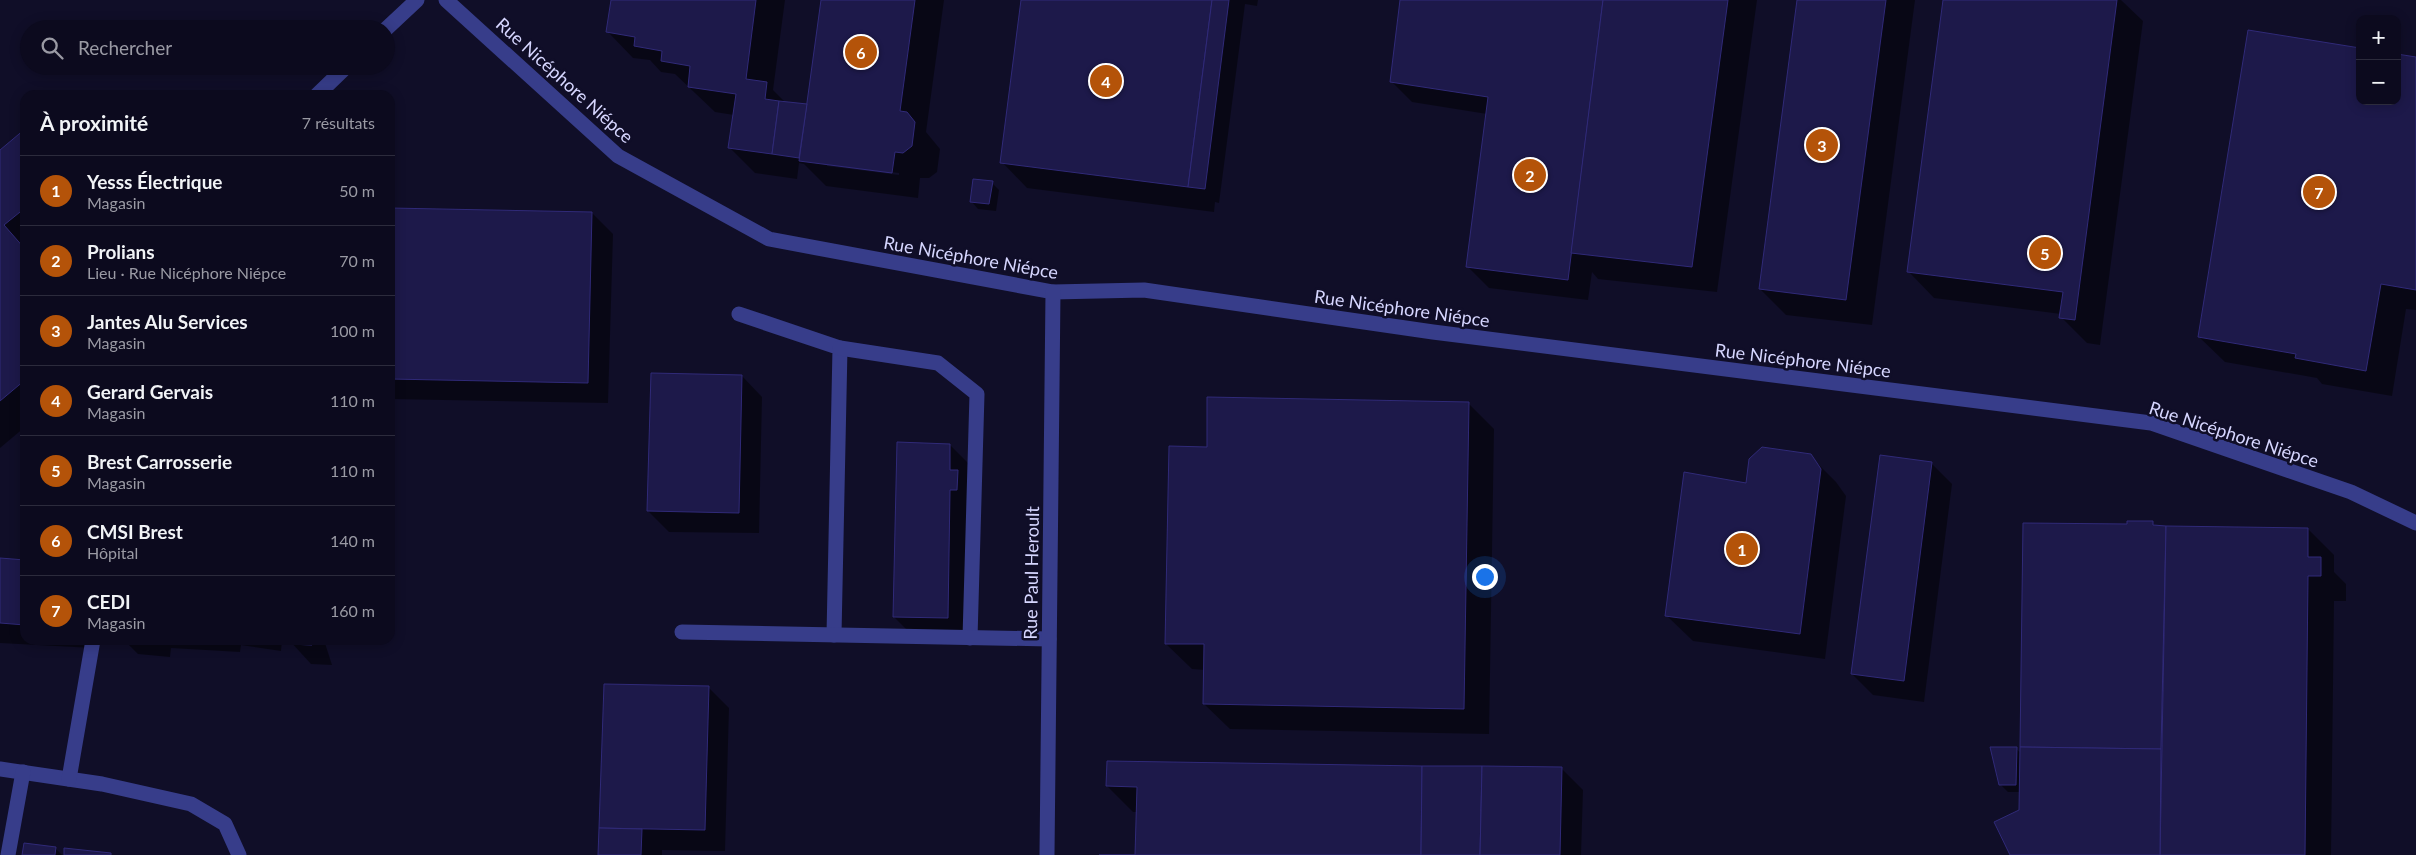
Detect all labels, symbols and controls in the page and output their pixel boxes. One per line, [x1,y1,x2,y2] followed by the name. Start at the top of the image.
[492,13,638,147] street label: Rue Nicéphore Niépce
[2356,15,2401,105] map controls
[2356,15,2401,60] button: +
[20,20,395,75] search box
[845,33,877,71] pin: 6
[38,34,66,62] icon: search
[78,36,172,59] text: Rechercher
[2356,60,2401,105] button: −
[1090,62,1122,100] pin: 4
[40,110,148,135] text: À proximité
[302,113,375,132] text: 7 résultats
[1806,126,1838,164] pin: 3
[1514,156,1546,194] pin: 2
[87,170,223,193] text: Yesss Électrique
[2303,173,2335,211] pin: 7
[51,181,61,200] text: 1
[339,181,375,200] text: 50 m
[87,193,146,212] text: Magasin
[882,231,1060,283] street label: Rue Nicéphore Niépce
[2029,234,2061,272] pin: 5
[87,240,155,263] text: Prolians
[51,251,61,270] text: 2
[339,251,375,270] text: 70 m
[87,263,286,282] text: Lieu · Rue Nicéphore Niépce
[1313,285,1491,331] street label: Rue Nicéphore Niépce
[87,310,248,333] text: Jantes Alu Services
[51,321,61,340] text: 3
[330,321,375,340] text: 100 m
[87,333,146,352] text: Magasin
[1714,338,1892,382] street label: Rue Nicéphore Niépce
[87,380,213,403] text: Gerard Gervais
[51,391,61,410] text: 4
[330,391,375,410] text: 110 m
[2146,396,2322,472] street label: Rue Nicéphore Niépce
[87,403,146,422] text: Magasin
[87,450,232,473] text: Brest Carrosserie
[51,461,61,480] text: 5
[330,461,375,480] text: 110 m
[87,473,146,492] text: Magasin
[1019,506,1043,640] street label: Rue Paul Heroult
[87,520,183,543] text: CMSI Brest
[1726,530,1758,568] pin: 1
[51,531,61,550] text: 6
[330,531,375,550] text: 140 m
[87,543,138,562] text: Hôpital
[1472,564,1498,590] your location
[87,590,131,613] text: CEDI
[51,601,61,620] text: 7
[330,601,375,620] text: 160 m
[87,613,146,632] text: Magasin

